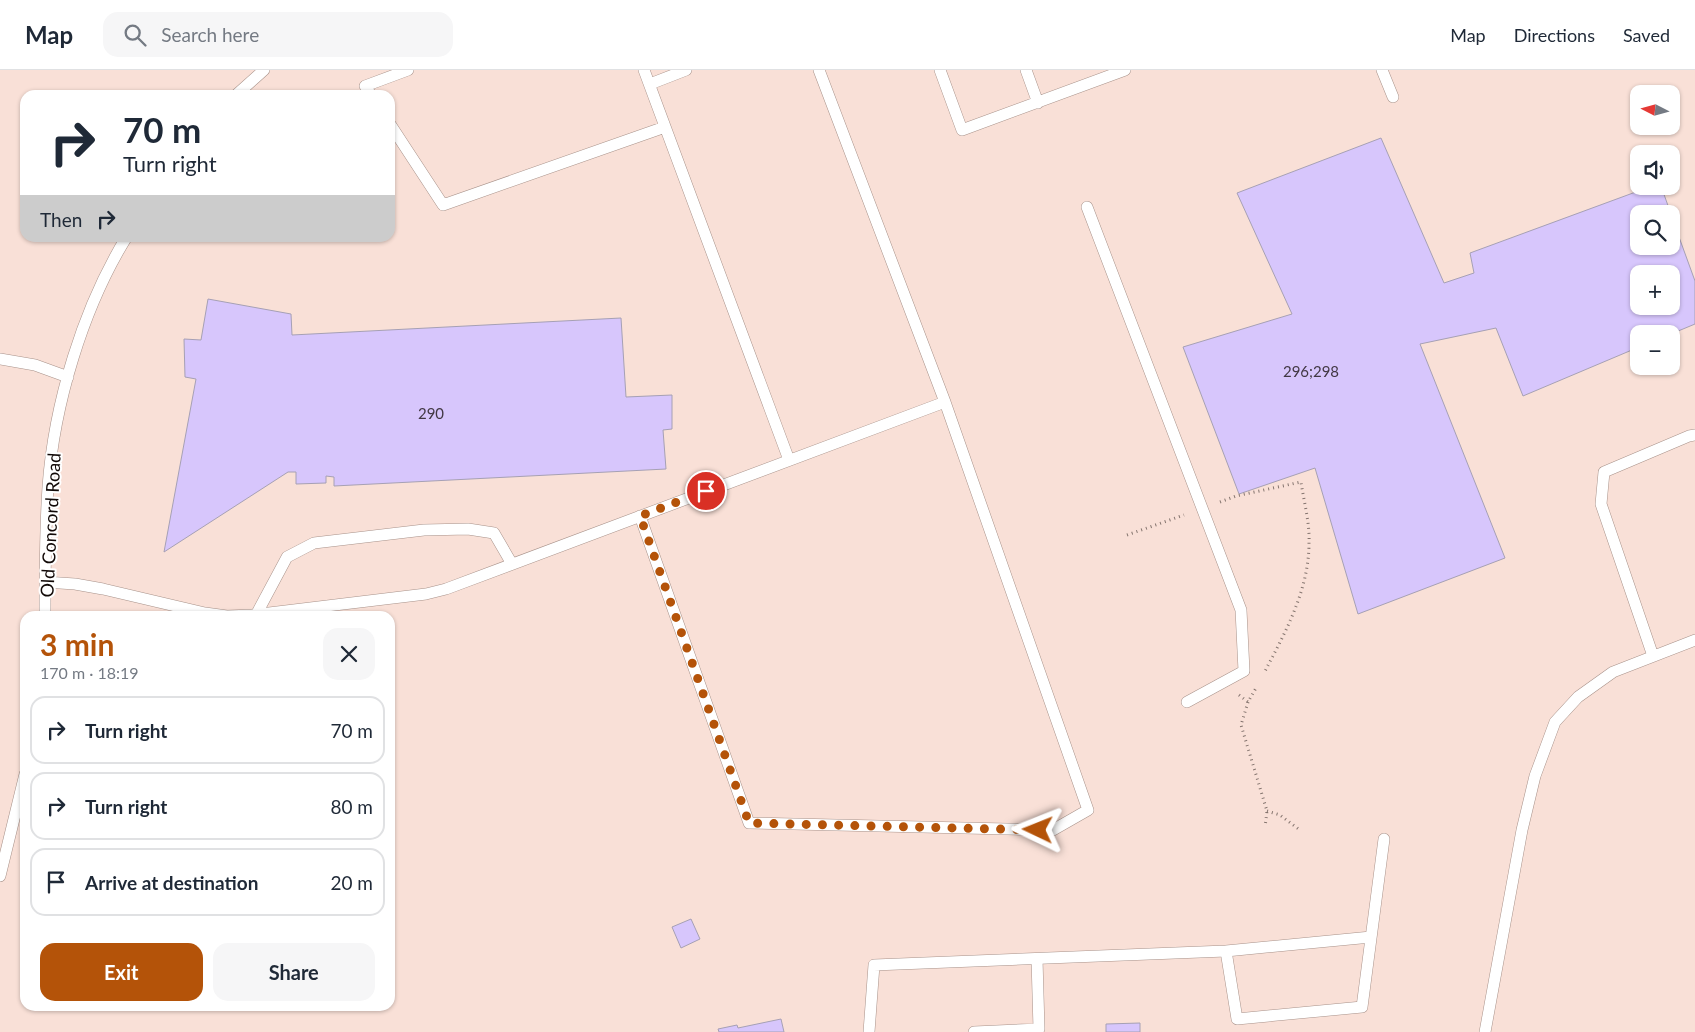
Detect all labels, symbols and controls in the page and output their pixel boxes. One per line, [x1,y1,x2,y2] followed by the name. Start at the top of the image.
[103,12,453,57] search box
[25,20,73,49] text: Map
[121,21,149,49] icon: search
[161,23,259,46] text: Search here
[1450,24,1486,46] text: Map
[1514,24,1595,46] text: Directions
[1623,24,1670,46] text: Saved
[1630,85,1680,135] north arrow
[1630,85,1680,375] map controls
[123,108,201,150] text: 70 m
[40,110,105,175] icon: right
[1630,145,1680,195] button: sound
[123,150,217,177] text: Turn right
[92,205,120,233] icon: right
[1630,205,1680,255] button: search
[40,208,82,231] text: Then
[1630,265,1680,315] button: +
[1630,325,1680,375] button: −
[1283,362,1339,380] house number: 296;298
[418,404,444,422] house number: 290
[35,452,65,598] street label: Old Concord Road
[685,470,727,512] pin
[692,477,720,505] icon: arrive
[40,626,114,662] text: 3 min
[323,628,375,680] button: close
[40,663,139,682] text: 170 m · 18:19
[42,716,70,744] icon: right
[85,719,167,742] text: Turn right
[330,719,373,742] text: 70 m
[42,792,70,820] icon: right
[85,795,167,818] text: Turn right
[330,795,373,818] text: 80 m
[1011,803,1063,855] position arrow
[42,868,70,896] icon: arrive
[85,871,258,894] text: Arrive at destination
[330,871,373,894] text: 20 m
[40,943,203,1001] button: Exit
[213,943,375,1001] button: Share

